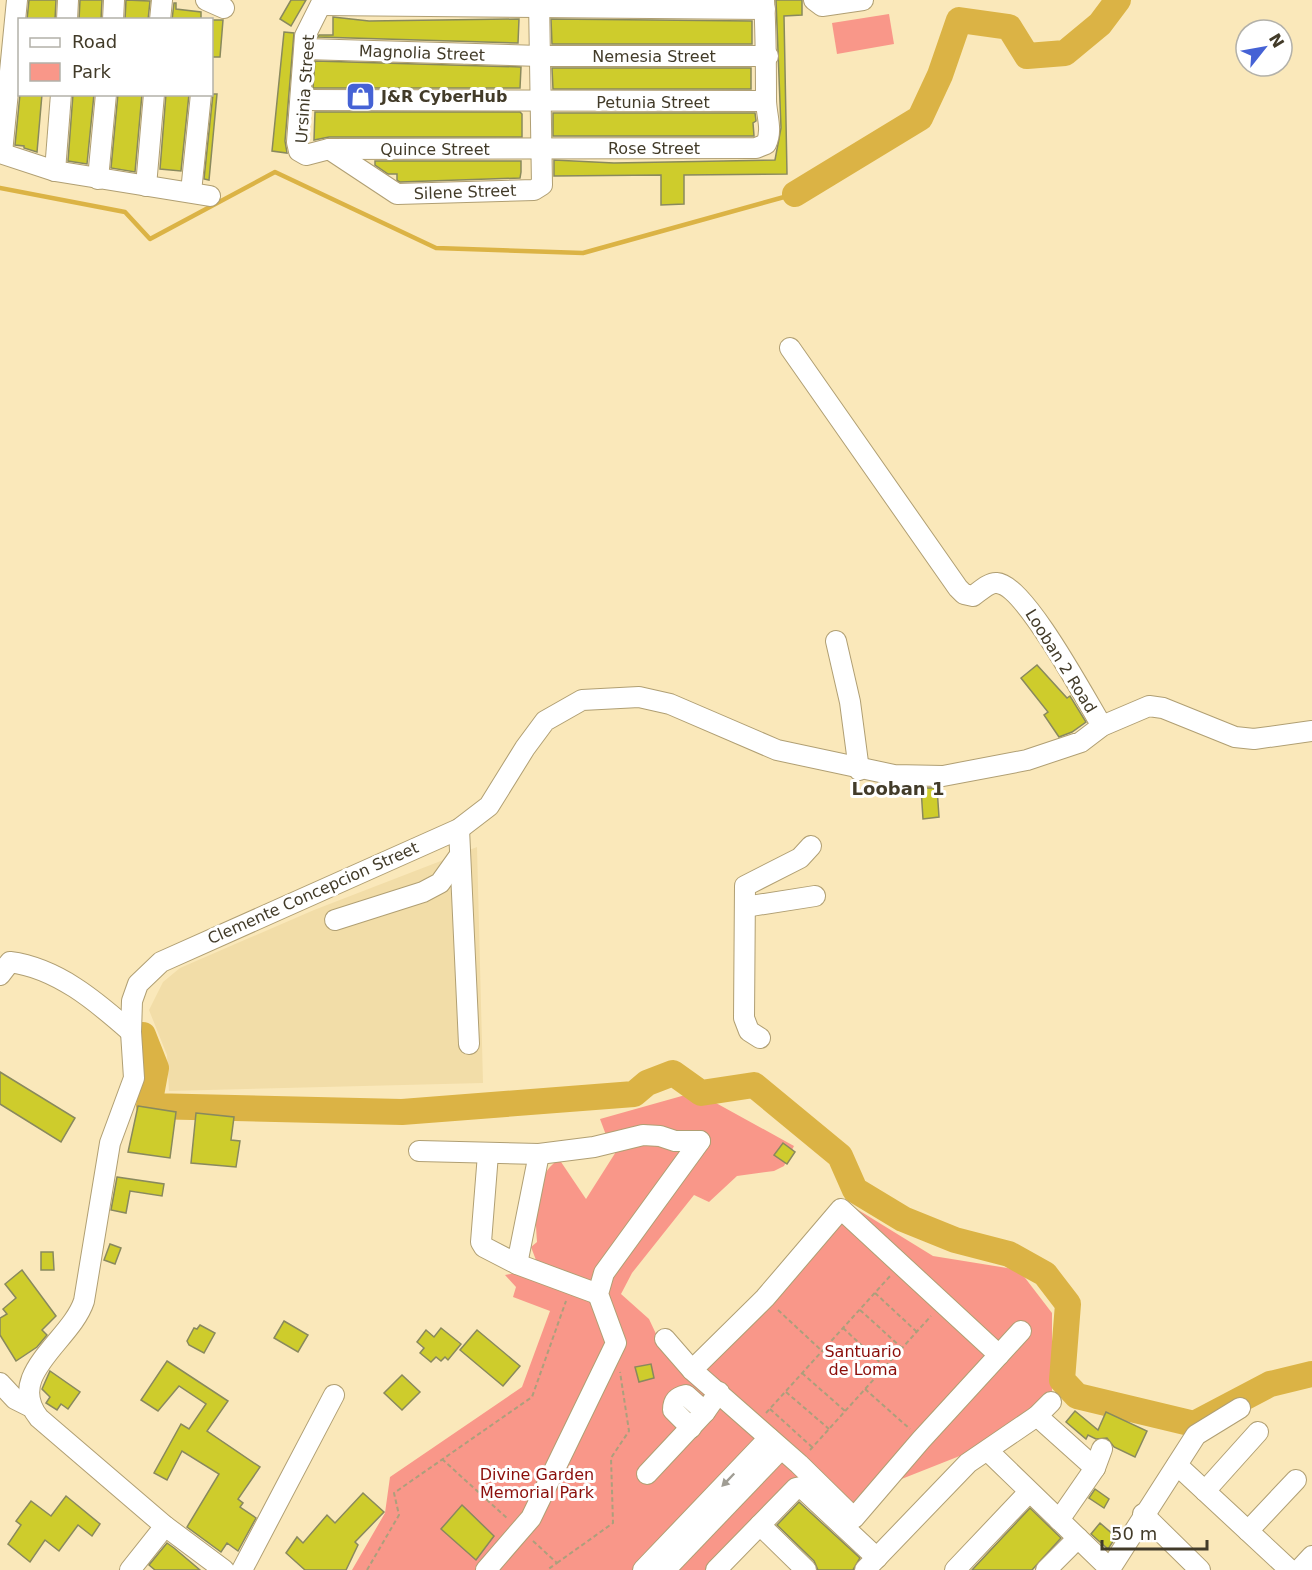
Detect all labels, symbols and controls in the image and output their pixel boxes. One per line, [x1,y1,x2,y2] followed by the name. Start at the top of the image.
[18,18,213,96] legend
[1234,18,1294,78] north arrow
[1265,30,1288,51] text: N
[72,31,117,52] text: Road
[292,34,318,144] street label: Ursinia Street
[359,41,485,65] street label: Magnolia Street
[592,47,716,66] street label: Nemesia Street
[72,61,111,82] text: Park
[344,80,376,112] shop icon: J&R CyberHub
[380,87,507,106] place label: J&R CyberHub
[596,93,710,112] street label: Petunia Street
[608,139,700,158] street label: Rose Street
[380,140,490,159] street label: Quince Street
[413,181,517,203] street label: Silene Street
[1021,606,1101,716] street label: Looban 2 Road
[852,778,944,799] district label: Looban 1
[205,838,421,948] street label: Clemente Concepcion Street
[824,1342,902,1379] park label: Santuario de Loma
[480,1465,595,1502] park label: Divine Garden Memorial Park
[722,1473,736,1487] one-way arrow
[1102,1513,1207,1551] scale bar
[1111,1523,1157,1544] text: 50 m

